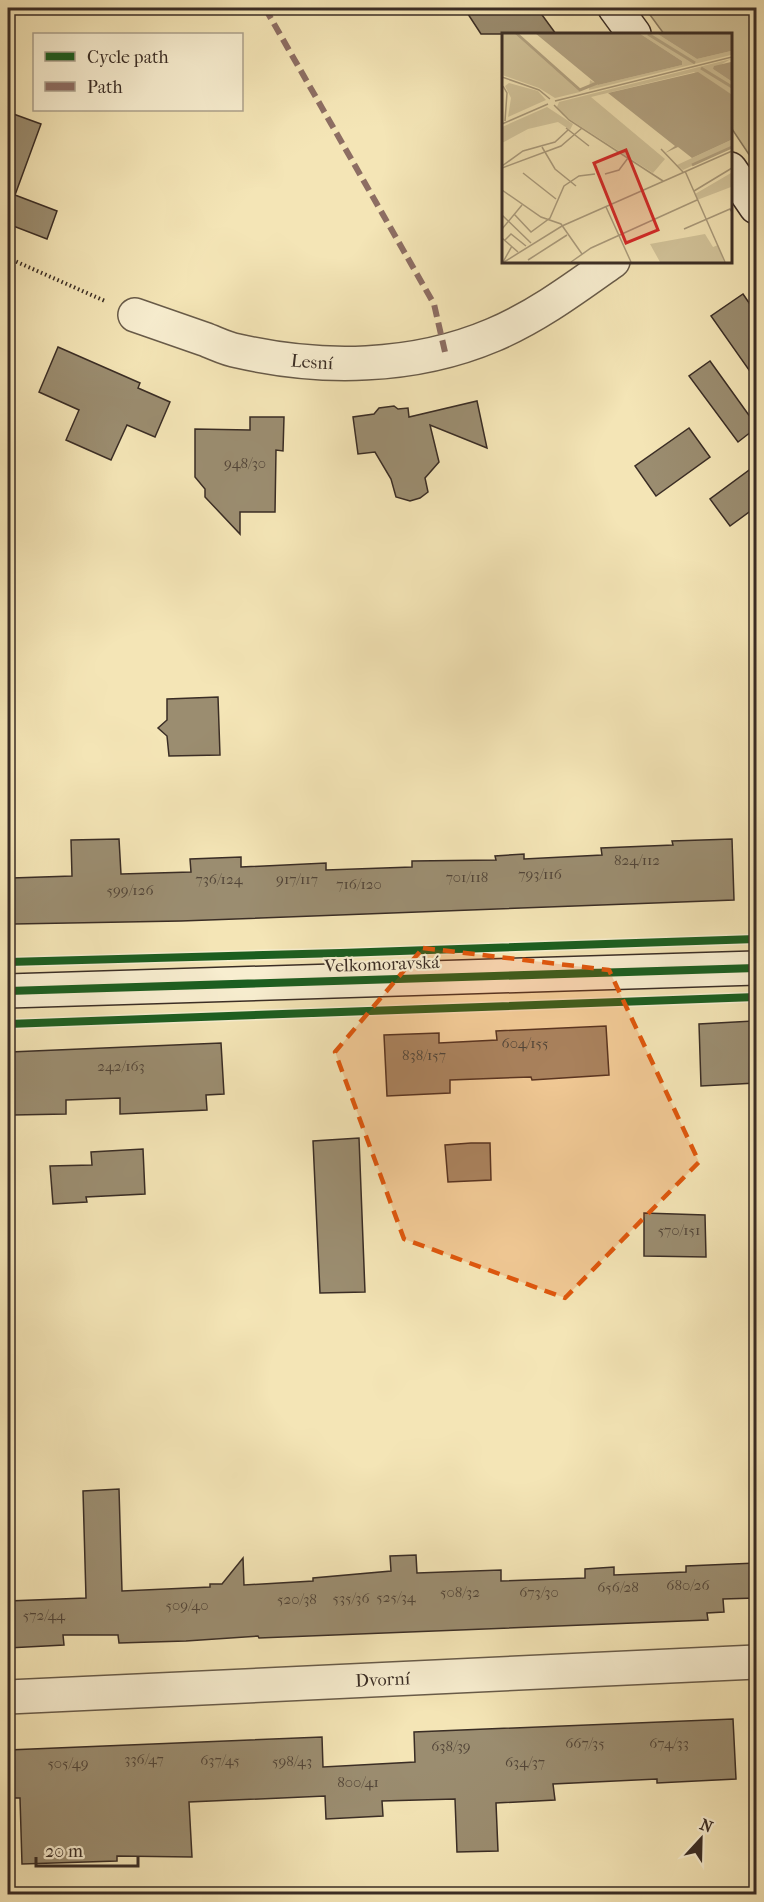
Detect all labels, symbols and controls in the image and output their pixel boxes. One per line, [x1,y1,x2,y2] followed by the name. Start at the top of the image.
[33,33,243,111] legend
[502,33,731,262] inset map
[87,47,168,68] text: Cycle path
[87,77,123,98] text: Path
[290,350,334,374] street label: Lesní
[224,454,266,472] house number: 948/30
[614,851,660,869] house number: 824/112
[518,865,563,883] house number: 793/116
[446,868,488,886] house number: 701/118
[195,870,244,888] house number: 736/124
[276,870,318,888] house number: 917/117
[336,875,382,893] house number: 716/120
[106,881,154,899] house number: 599/126
[323,952,441,977] street label: Velkomoravská
[502,1034,548,1052] house number: 604/155
[402,1046,446,1064] house number: 838/157
[97,1057,145,1075] house number: 242/163
[658,1221,700,1239] house number: 570/151
[666,1576,711,1594] house number: 680/26
[597,1578,639,1596] house number: 656/28
[440,1583,480,1601] house number: 508/32
[519,1583,559,1601] house number: 673/30
[376,1588,417,1606] house number: 525/34
[332,1589,370,1607] house number: 535/36
[277,1590,317,1608] house number: 520/38
[166,1596,208,1614] house number: 509/40
[23,1606,66,1624] house number: 572/44
[355,1668,411,1692] street label: Dvorní
[565,1734,605,1752] house number: 667/35
[649,1734,689,1752] house number: 674/33
[431,1737,471,1755] house number: 638/39
[124,1750,164,1768] house number: 336/47
[200,1751,240,1769] house number: 637/45
[272,1752,312,1770] house number: 598/43
[505,1753,545,1771] house number: 634/37
[47,1754,89,1772] house number: 505/49
[337,1773,379,1791] house number: 800/41
[671,1809,731,1869] north arrow
[697,1814,716,1837] text: N
[36,1830,138,1868] scale bar
[45,1841,83,1862] text: 20 m

